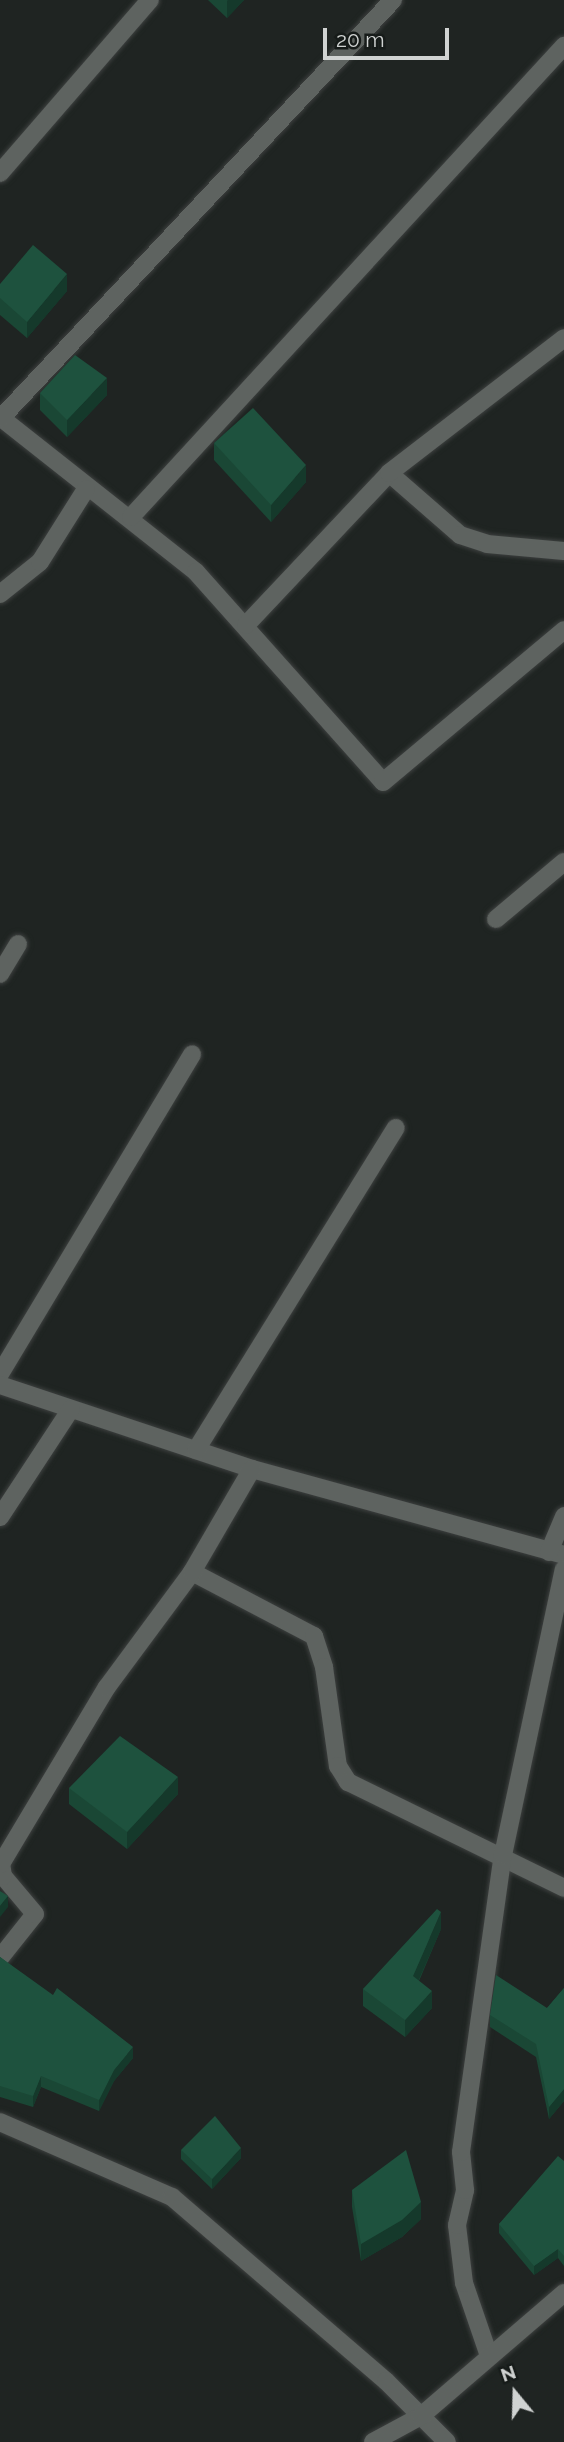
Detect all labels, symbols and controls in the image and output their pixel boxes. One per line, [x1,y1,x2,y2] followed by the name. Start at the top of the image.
[326,14,452,58] scale bar
[336,27,384,52] text: 20 m
[480,2358,550,2428] north arrow
[498,2360,519,2386] text: N

